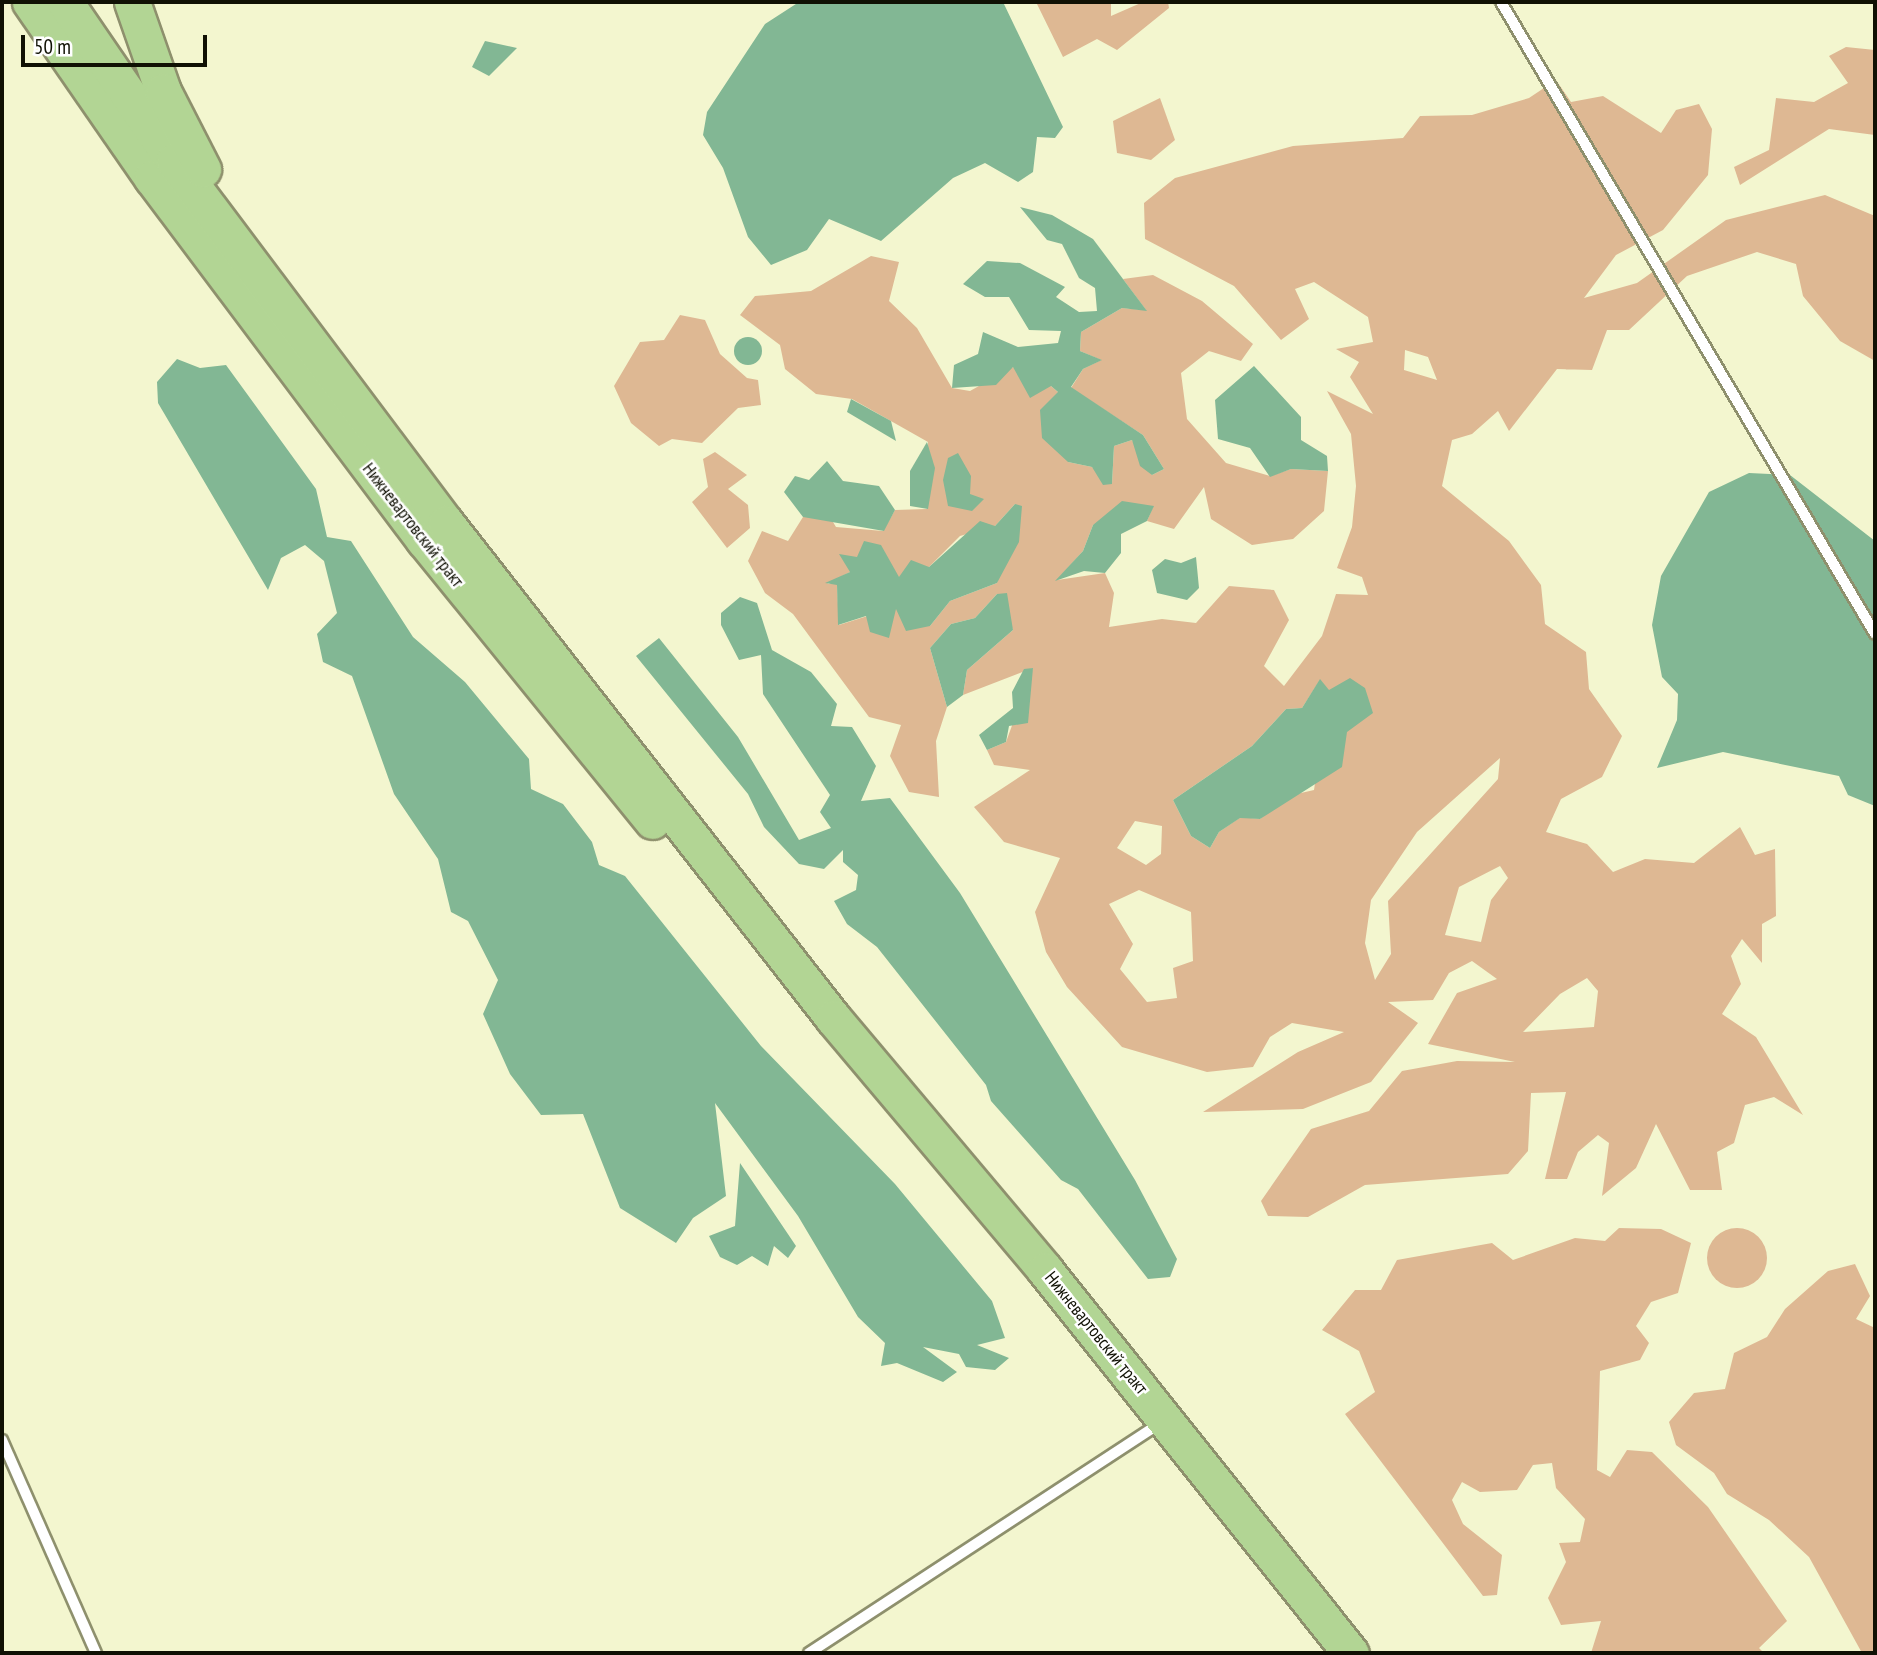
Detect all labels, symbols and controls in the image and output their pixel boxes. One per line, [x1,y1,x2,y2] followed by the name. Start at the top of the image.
[24,21,210,65] scale bar
[34,33,71,60] text: 50 m
[358,459,468,591] street label: Нижневартовский тракт
[1040,1267,1152,1399] street label: Нижневартовский тракт

